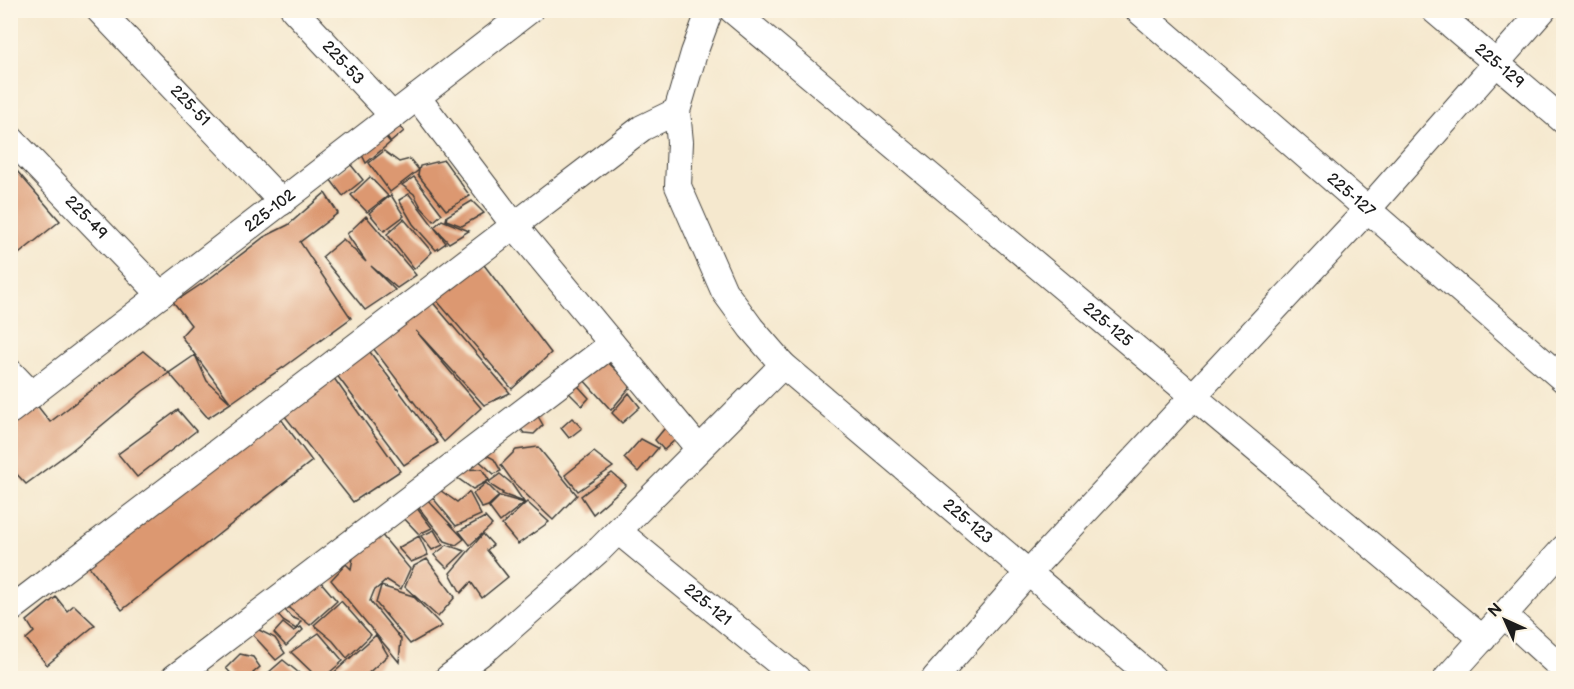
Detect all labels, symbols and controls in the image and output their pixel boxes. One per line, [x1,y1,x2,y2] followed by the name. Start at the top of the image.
[318,37,368,89] street label: 225-53
[1471,40,1528,92] street label: 225-129
[166,81,214,130] street label: 225-51
[1323,169,1379,221] street label: 225-127
[241,185,299,236] street label: 225-102
[61,192,111,243] street label: 225-49
[1079,298,1136,351] street label: 225-125
[939,495,997,548] street label: 225-123
[680,580,735,630] street label: 225-121
[1475,590,1535,650] north arrow
[1484,599,1506,621] text: N

